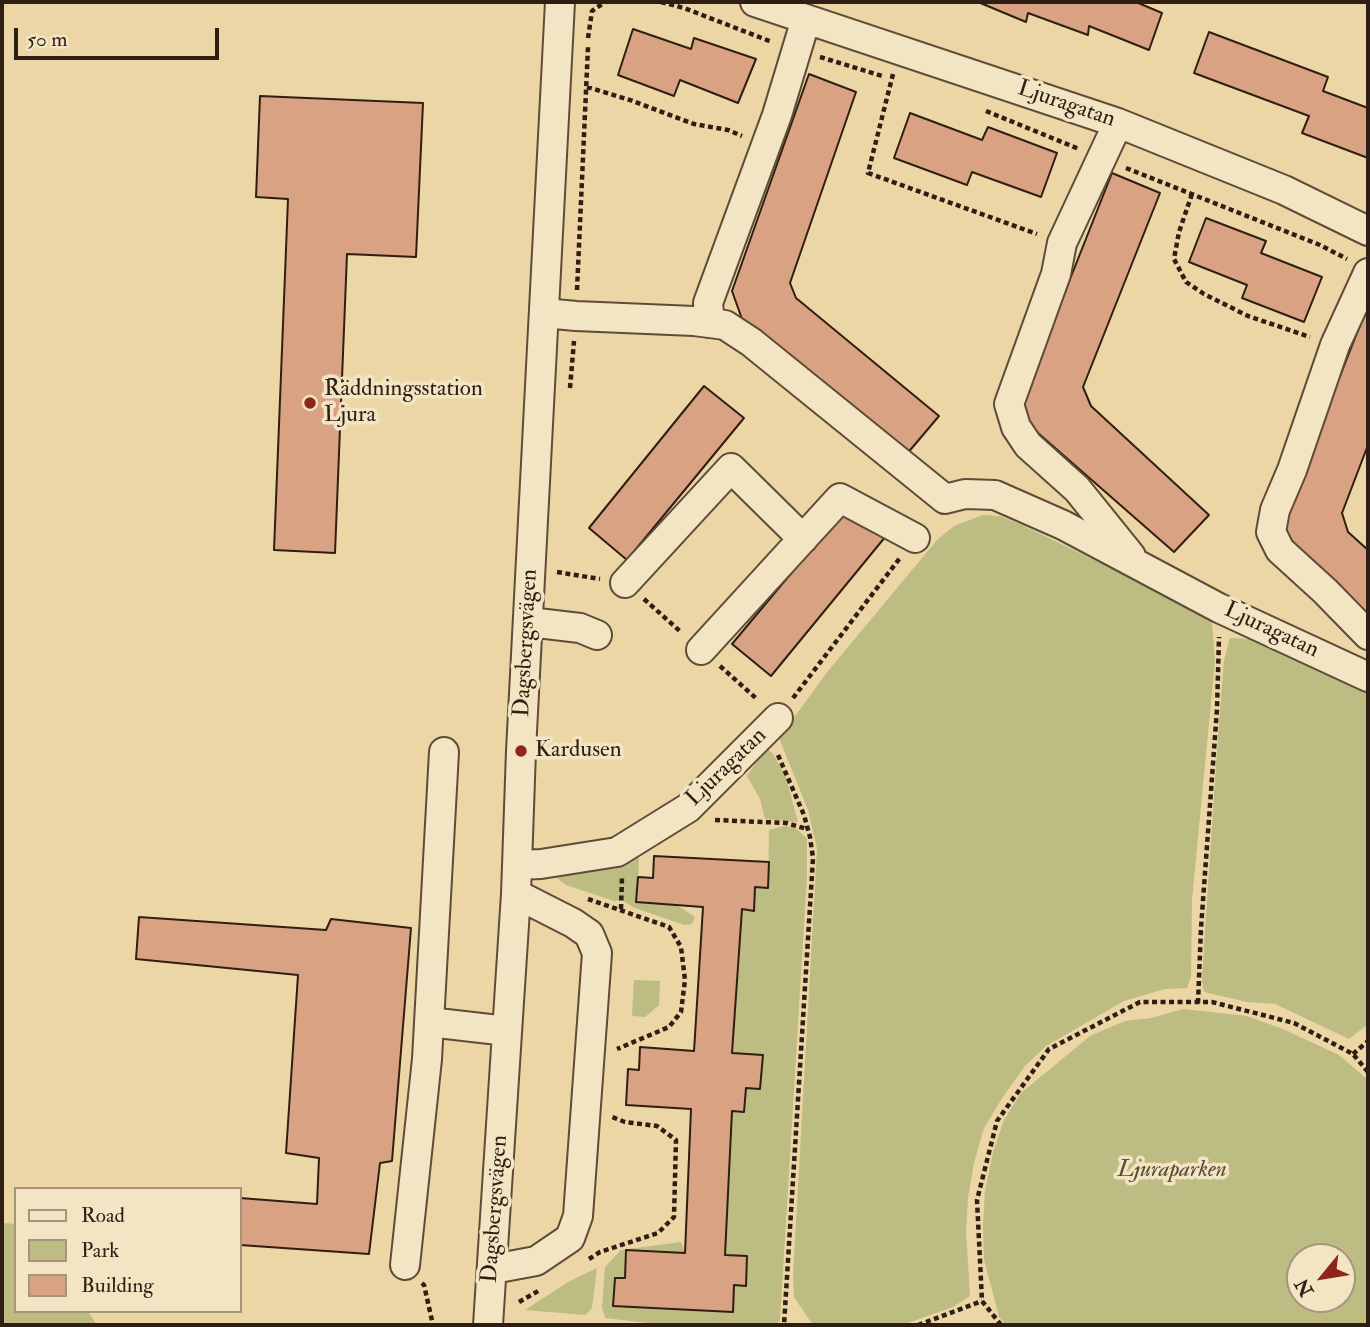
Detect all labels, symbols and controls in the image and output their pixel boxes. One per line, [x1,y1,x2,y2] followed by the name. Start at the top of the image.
[18,14,222,58] scale bar
[27,26,68,53] text: 50 m
[1014,75,1118,135] street label: Ljuragatan
[324,376,483,430] place label: Räddningsstation Ljura
[302,395,318,411] marker: Räddningsstation Ljura
[509,568,545,718] street label: Dagsbergsvägen
[1219,597,1323,665] street label: Ljuragatan
[681,723,773,813] street label: Ljuragatan
[535,737,622,765] place label: Kardusen
[513,743,529,759] marker: Kardusen
[477,1134,515,1284] street label: Dagsbergsvägen
[1117,1157,1227,1185] park label: Ljuraparken
[14,1187,242,1313] legend
[81,1202,125,1229] text: Road
[81,1237,119,1264] text: Park
[1286,1243,1356,1313] north arrow
[81,1272,154,1299] text: Building
[1290,1274,1319,1301] text: N

